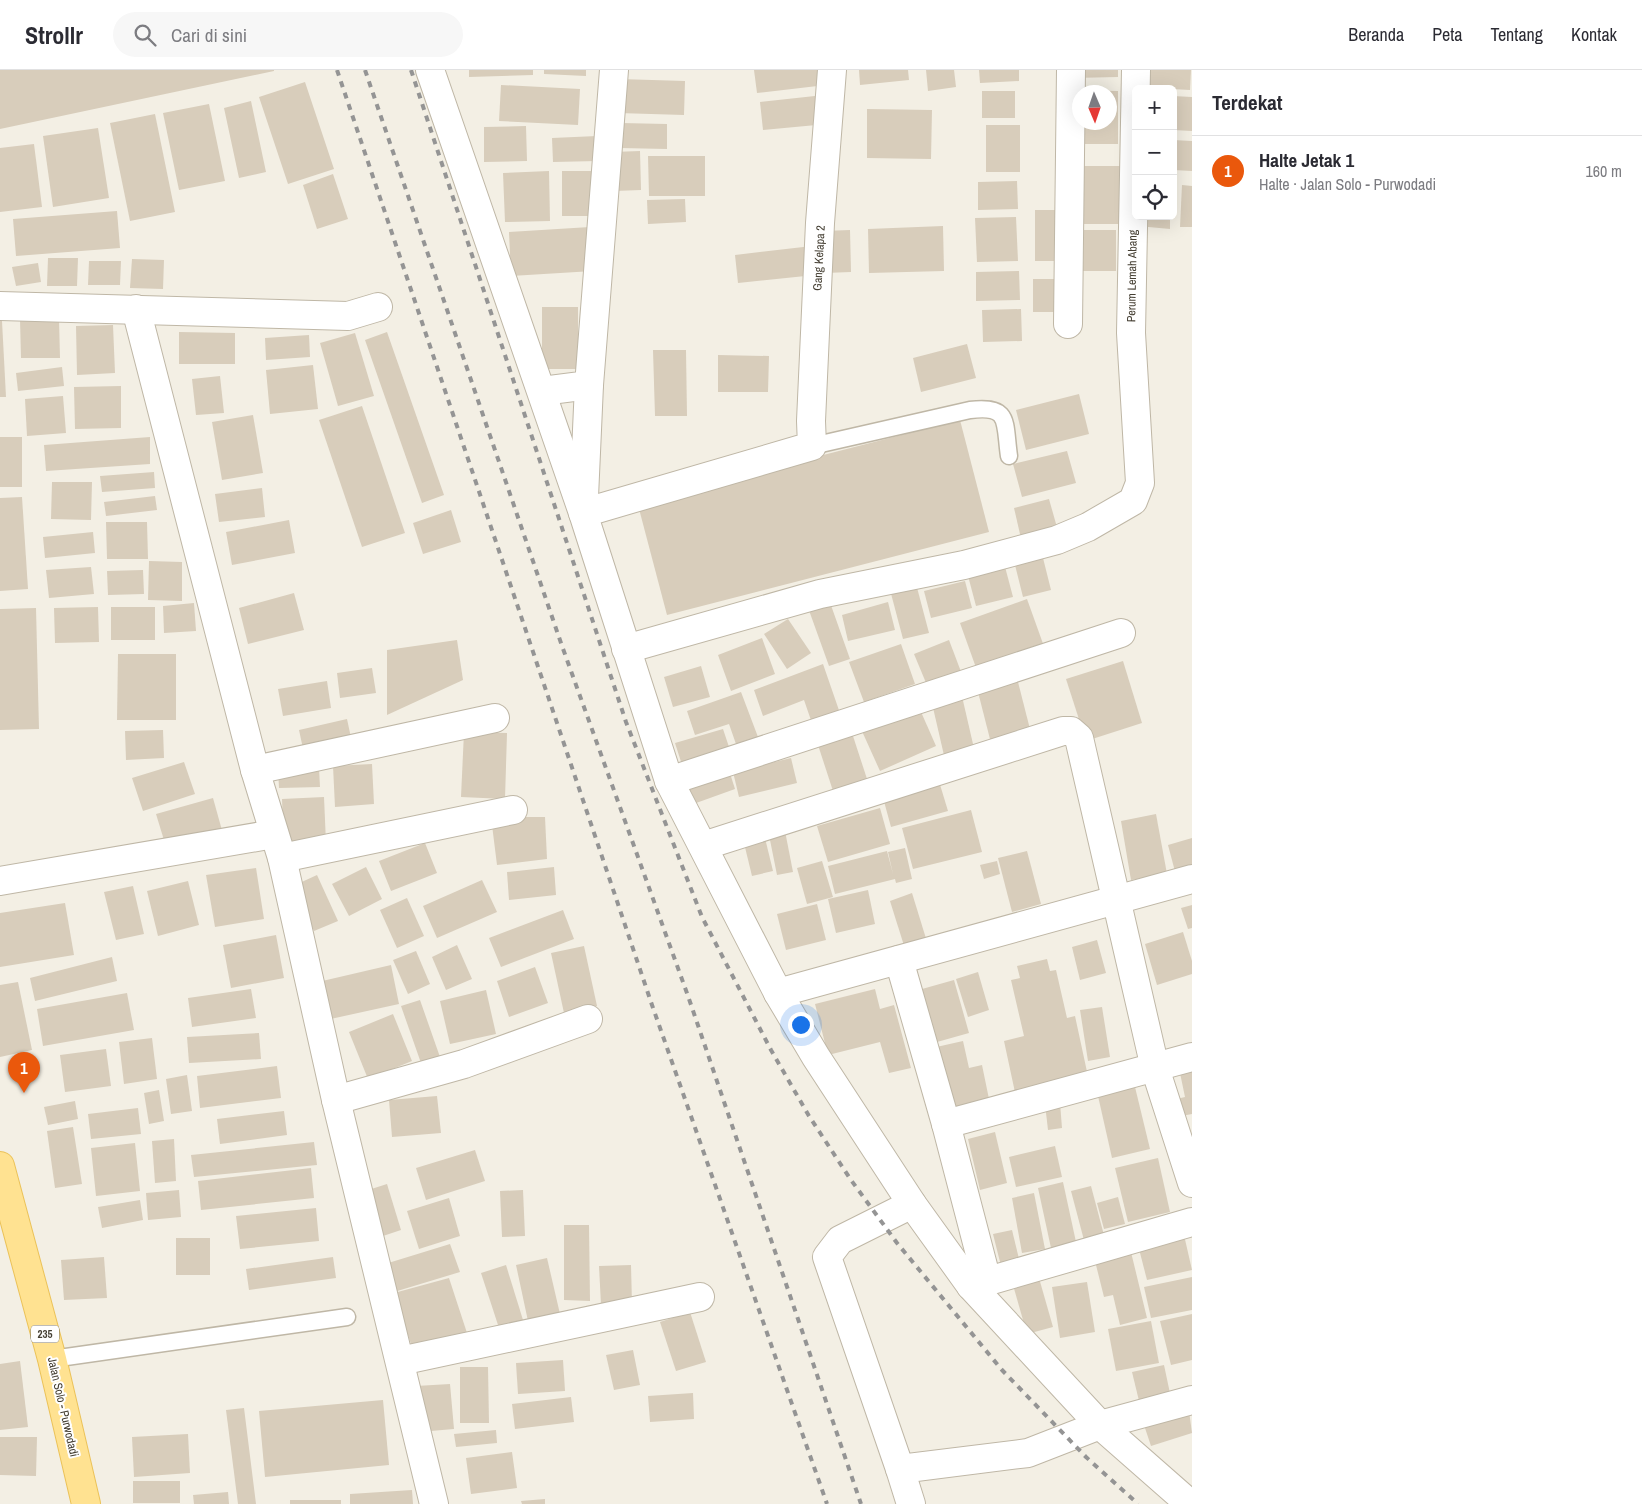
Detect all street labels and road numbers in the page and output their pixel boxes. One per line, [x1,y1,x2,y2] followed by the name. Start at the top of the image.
[809,225,829,291] street label: Gang Kelapa 2
[1123,229,1141,322] street label: Perum Lemah Abang
[31,1326,59,1342] road number: 235
[44,1356,82,1458] street label: Jalan Solo - Purwodadi

